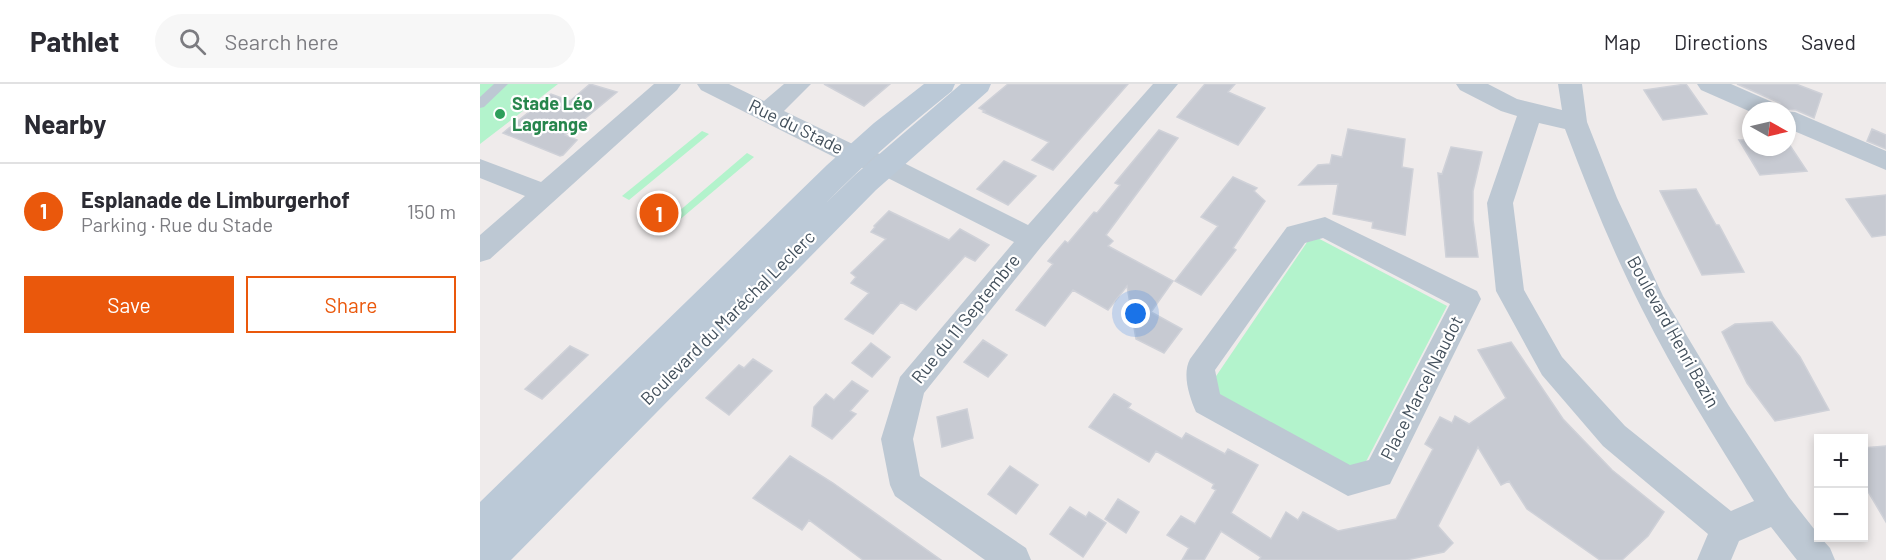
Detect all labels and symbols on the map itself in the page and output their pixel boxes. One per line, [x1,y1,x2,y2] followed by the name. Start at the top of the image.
[512,92,593,135] place label: Stade Léo Lagrange
[745,94,847,158] street label: Rue du Stade
[1742,102,1796,156] north arrow
[493,107,507,121] marker: Stade Léo Lagrange
[640,190,678,236] pin: 1
[636,226,819,409] street label: Boulevard du Maréchal Leclerc
[906,249,1024,387] street label: Rue du 11 Septembre
[1623,252,1725,411] street label: Boulevard Henri Bazin
[1121,299,1150,328] your location
[1375,312,1467,463] street label: Place Marcel Naudot

